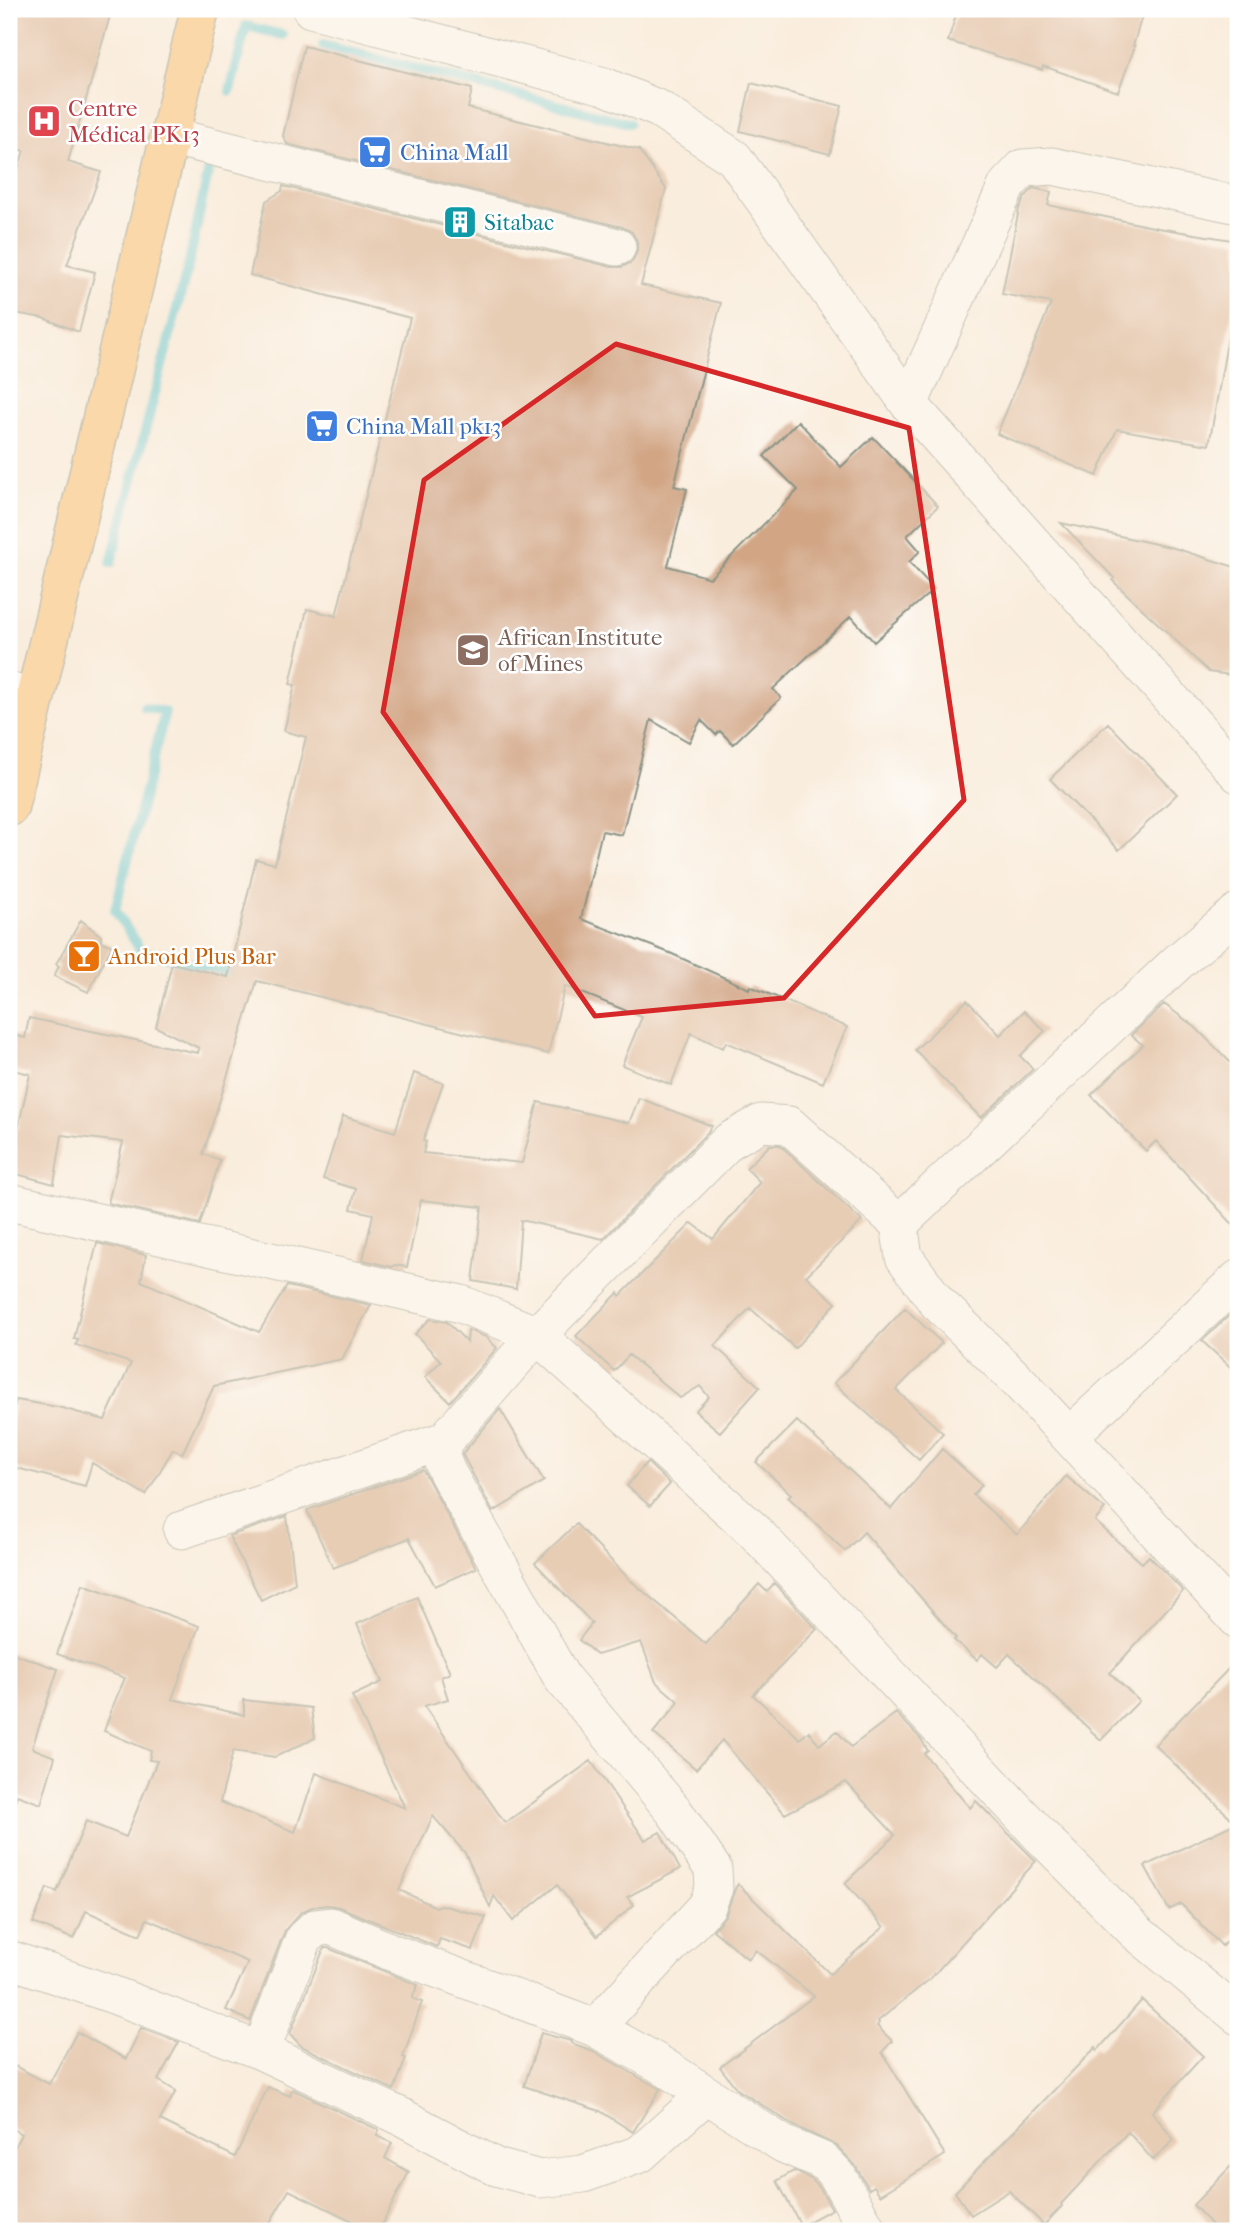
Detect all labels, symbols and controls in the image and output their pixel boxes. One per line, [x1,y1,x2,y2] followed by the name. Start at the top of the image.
[68,95,200,148] place label: Centre Médical PK13
[25,102,63,140] hospital icon: Centre Médical PK13
[356,133,394,171] supermarket icon: China Mall
[400,139,509,166] place label: China Mall
[441,203,479,241] building icon: Sitabac
[484,209,554,236] place label: Sitabac
[303,407,341,445] supermarket icon: China Mall pk13
[346,413,501,440] place label: China Mall pk13
[497,624,662,677] place label: African Institute of Mines
[454,631,492,669] school or university icon: African Institute of Mines
[65,937,103,975] bar icon: Android Plus Bar
[107,943,276,970] place label: Android Plus Bar

